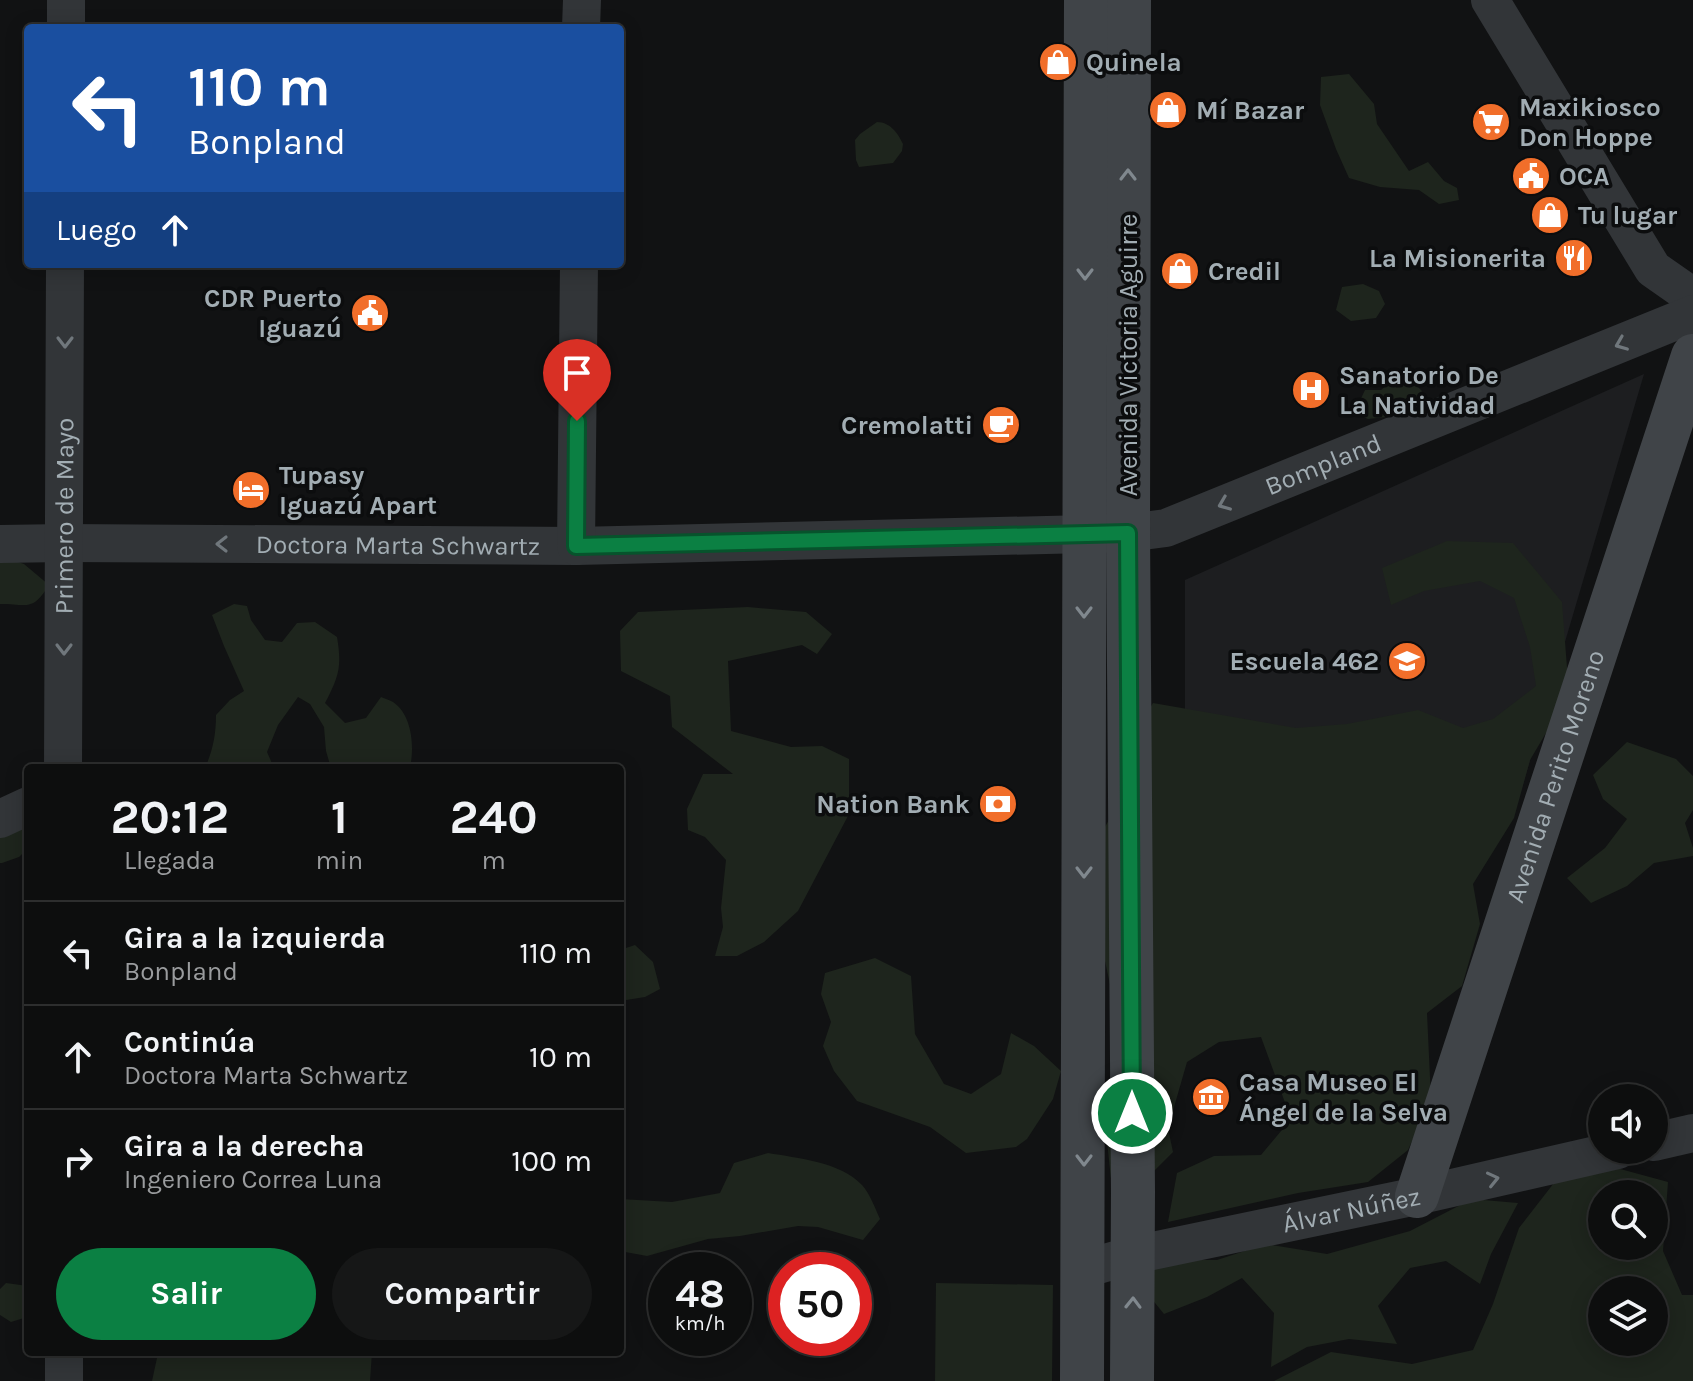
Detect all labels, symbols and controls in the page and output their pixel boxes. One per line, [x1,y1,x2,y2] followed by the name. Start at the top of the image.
[1037,41,1079,83] shop icon: Quinela
[1086,47,1182,78] place label: Quinela
[188,54,331,119] text: 110 m
[56,56,160,160] icon: left
[1147,89,1189,131] shop icon: Mí Bazar
[1519,92,1661,153] place label: Maxikiosco Don Hoppe
[1196,95,1305,126] place label: Mí Bazar
[1470,101,1512,143] supermarket icon: Maxikiosco Don Hoppe
[188,121,346,163] text: Bonpland
[1510,155,1552,197] public building icon: OCA
[1559,161,1609,192] place label: OCA
[1119,168,1137,181] one-way arrow
[1529,194,1571,236] shop icon: Tu lugar
[1578,200,1678,231] place label: Tu lugar
[153,208,197,252] icon: ahead
[56,212,137,248] text: Luego
[1113,214,1144,496] street label: Avenida Victoria Aguirre
[1553,237,1595,279] restaurant icon: La Misionerita
[1369,243,1546,274] place label: La Misionerita
[1159,250,1201,292] shop icon: Credil
[1208,256,1281,287] place label: Credil
[1076,268,1094,281] one-way arrow
[204,283,342,344] place label: CDR Puerto Iguazú
[349,292,391,334] public building icon: CDR Puerto Iguazú
[1615,334,1629,350] one-way arrow
[56,336,73,349] one-way arrow
[543,339,611,421] pin
[555,351,599,395] icon: arrive
[1339,360,1499,421] place label: Sanatorio De La Natividad
[1290,369,1332,411] hospital icon: Sanatorio De La Natividad
[980,404,1022,446] cafe icon: Cremolatti
[841,410,973,441] place label: Cremolatti
[48,418,80,614] street label: Primero de Mayo
[1260,427,1386,502] street label: Bompland
[279,460,437,521] place label: Tupasy Iguazú Apart
[230,469,272,511] hotel icon: Tupasy Iguazú Apart
[1218,495,1232,511] one-way arrow
[256,529,540,561] street label: Doctora Marta Schwartz
[215,535,228,553] one-way arrow
[1075,606,1093,619] one-way arrow
[1386,640,1428,682] school or university icon: Escuela 462
[55,643,73,656] one-way arrow
[1229,646,1379,677] place label: Escuela 462
[1499,646,1611,906] street label: Avenida Perito Moreno
[977,783,1019,825] bank icon: Nation Bank
[110,789,229,845] text: 20:12
[331,789,348,845] text: 1
[450,789,538,845] text: 240
[816,789,970,820] place label: Nation Bank
[124,845,215,876] text: Llegada
[315,845,363,876] text: min
[481,845,506,876] text: m
[1075,866,1093,879] one-way arrow
[124,920,386,956] text: Gira a la izquierda
[56,931,100,975] icon: left
[519,935,592,971] text: 110 m
[124,956,238,987] text: Bonpland
[124,1024,255,1060] text: Continúa
[56,1035,100,1079] icon: ahead
[529,1039,592,1075] text: 10 m
[124,1060,408,1091] text: Doctora Marta Schwartz
[1239,1067,1448,1128] place label: Casa Museo El Ángel de la Selva
[1090,1071,1174,1155] position arrow
[1190,1076,1232,1118] museum icon: Casa Museo El Ángel de la Selva
[1588,1084,1668,1356] map controls
[1588,1084,1668,1164] button: sound
[124,1128,365,1164] text: Gira a la derecha
[56,1139,100,1183] icon: right
[511,1143,592,1179] text: 100 m
[1075,1154,1093,1167] one-way arrow
[124,1164,382,1195] text: Ingeniero Correa Luna
[1485,1171,1499,1188] one-way arrow
[1279,1180,1423,1239] street label: Álvar Núñez
[1588,1180,1668,1260] button: search
[56,1248,316,1340] button: Salir
[332,1248,592,1340] button: Compartir
[768,1252,872,1356] speed limit sign: 50
[675,1270,725,1317] text: 48
[1588,1276,1668,1356] button: layers
[1124,1296,1141,1309] one-way arrow
[675,1312,725,1335] text: km/h

